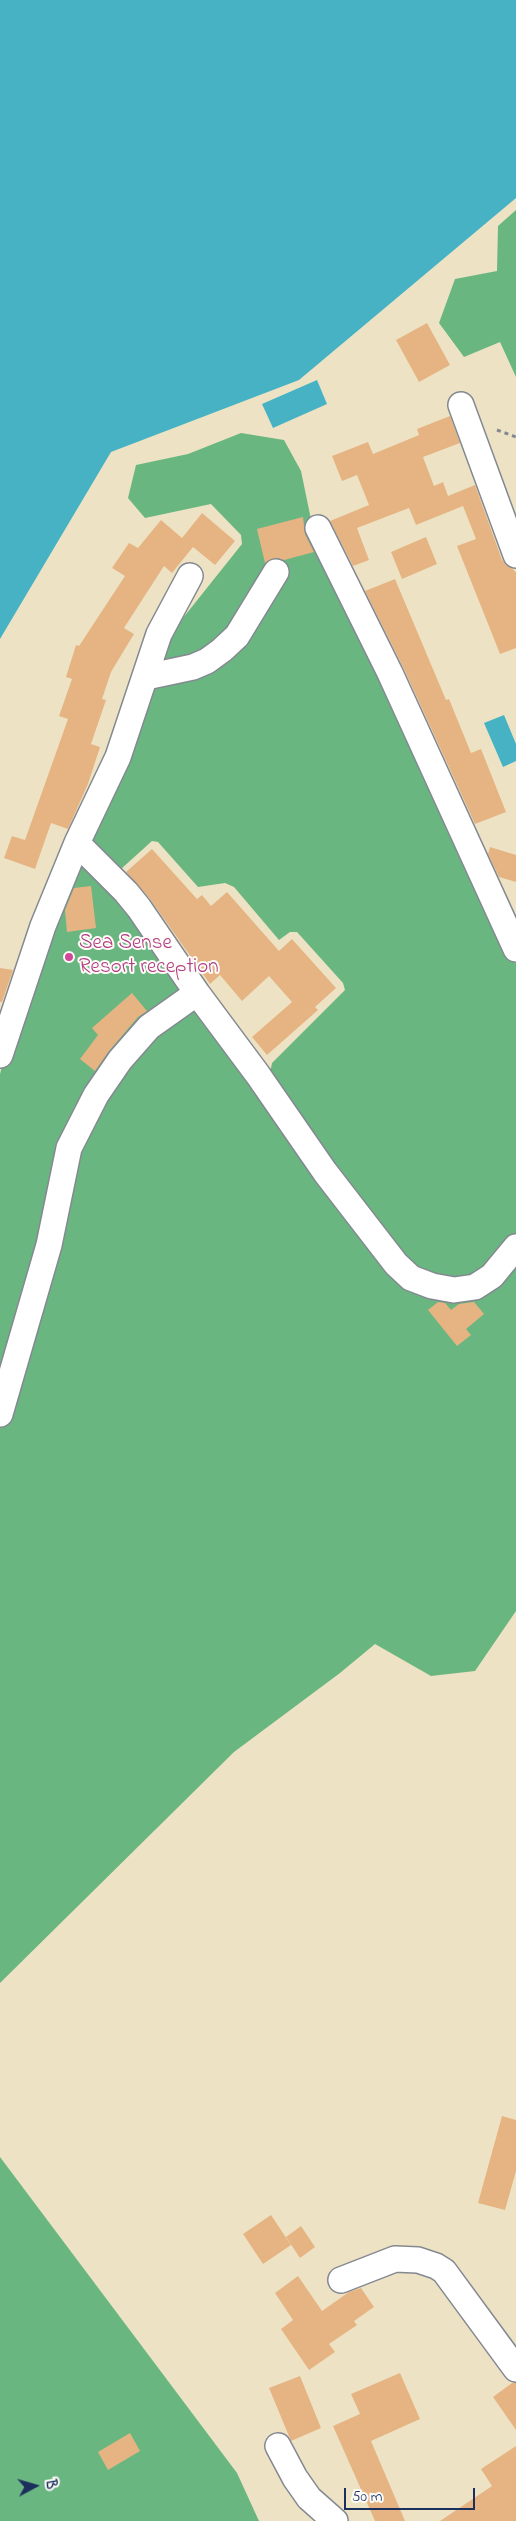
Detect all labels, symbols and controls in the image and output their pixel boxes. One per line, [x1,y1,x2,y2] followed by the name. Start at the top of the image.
[79,932,219,982] place label: Sea Sense Resort reception
[63,951,75,963] marker: Sea Sense Resort reception
[10,2461,60,2511] north arrow
[346,2478,477,2510] scale bar
[39,2479,61,2490] text: B
[352,2486,382,2508] text: 50 m

